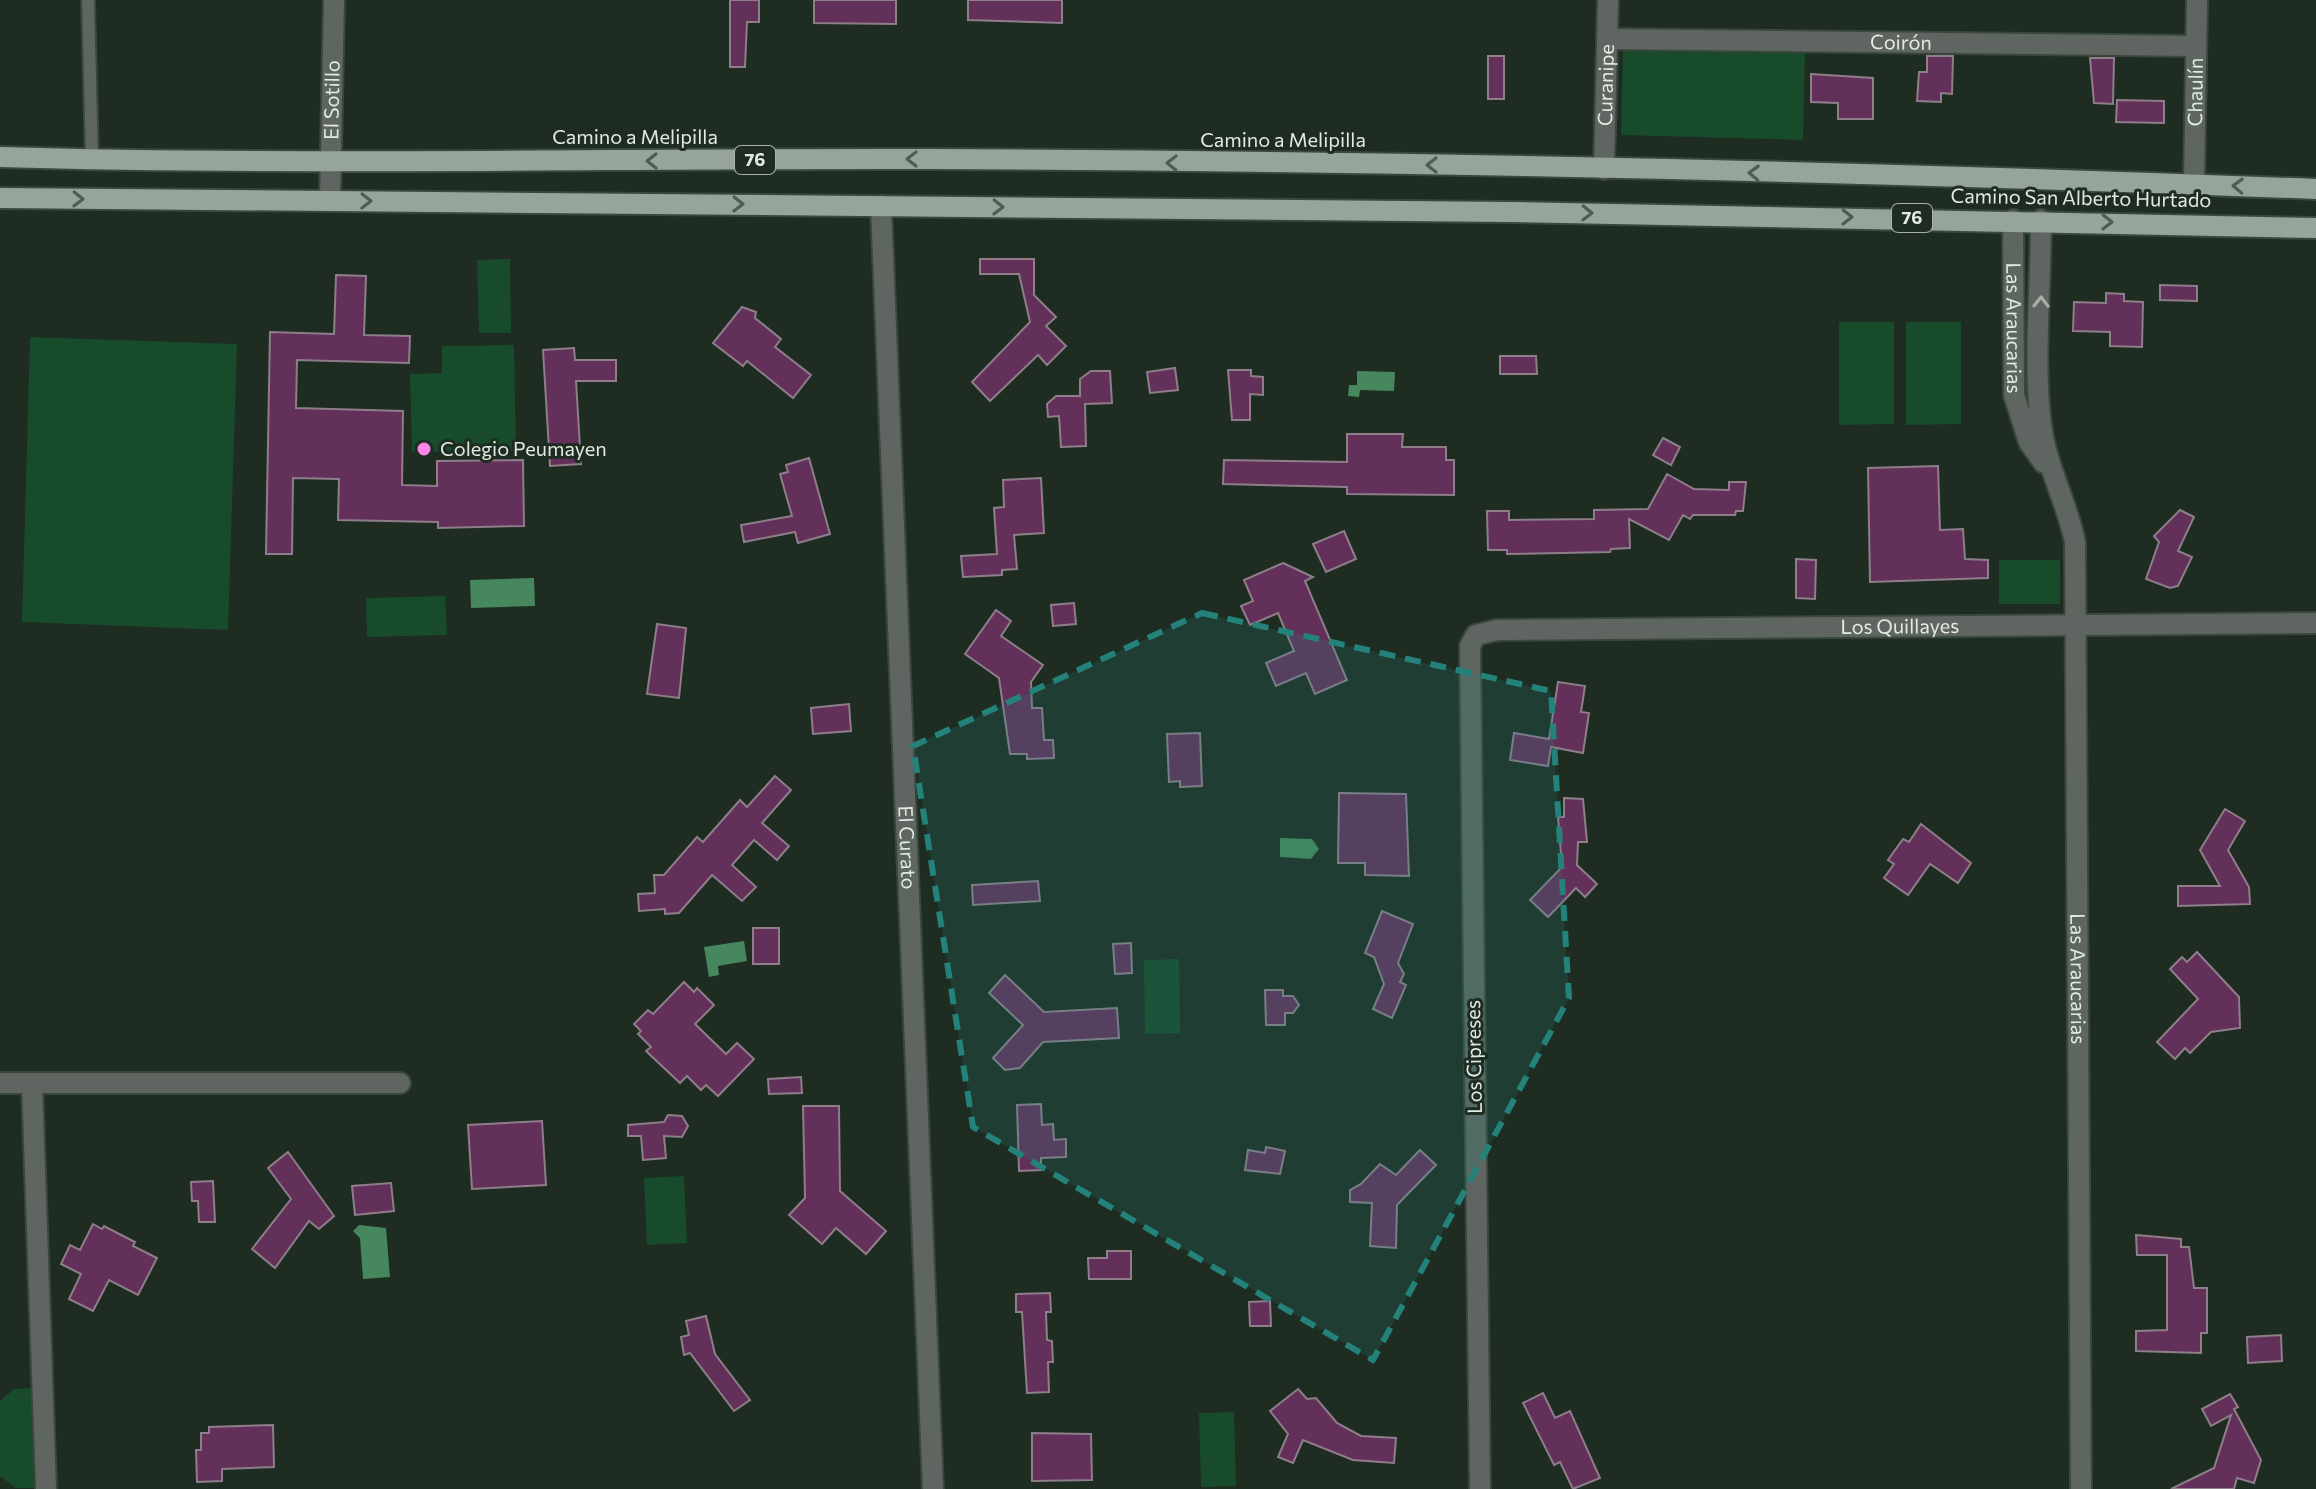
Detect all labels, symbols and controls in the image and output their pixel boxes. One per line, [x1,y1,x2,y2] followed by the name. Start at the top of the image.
[1870,29,1932,54] street label: Coirón
[1592,44,1618,126] street label: Curanipe
[2182,58,2207,126] street label: Chaulín
[318,60,344,140] street label: El Sotillo
[552,124,718,148] street label: Camino a Melipilla
[1200,127,1366,151] street label: Camino a Melipilla
[735,146,775,174] road number: 76
[905,150,918,168] one-way arrow
[645,152,658,169] one-way arrow
[1165,155,1178,172] one-way arrow
[1425,156,1438,174] one-way arrow
[1747,164,1760,182] one-way arrow
[2231,177,2244,194] one-way arrow
[1950,183,2212,211] street label: Camino San Alberto Hurtado
[72,190,85,208] one-way arrow
[360,192,373,210] one-way arrow
[732,196,745,213] one-way arrow
[992,198,1005,216] one-way arrow
[1892,204,1932,232] road number: 76
[1581,205,1594,222] one-way arrow
[1841,209,1854,226] one-way arrow
[2101,213,2114,230] one-way arrow
[2002,262,2027,394] street label: Las Araucarias
[2032,295,2049,308] one-way arrow
[440,436,607,460] place label: Colegio Peumayen
[415,440,433,458] marker: Colegio Peumayen
[1840,613,1959,638] street label: Los Quillayes
[894,805,922,890] street label: El Curato
[2066,913,2091,1044] street label: Las Araucarias
[1460,1000,1486,1114] street label: Los Cipreses

